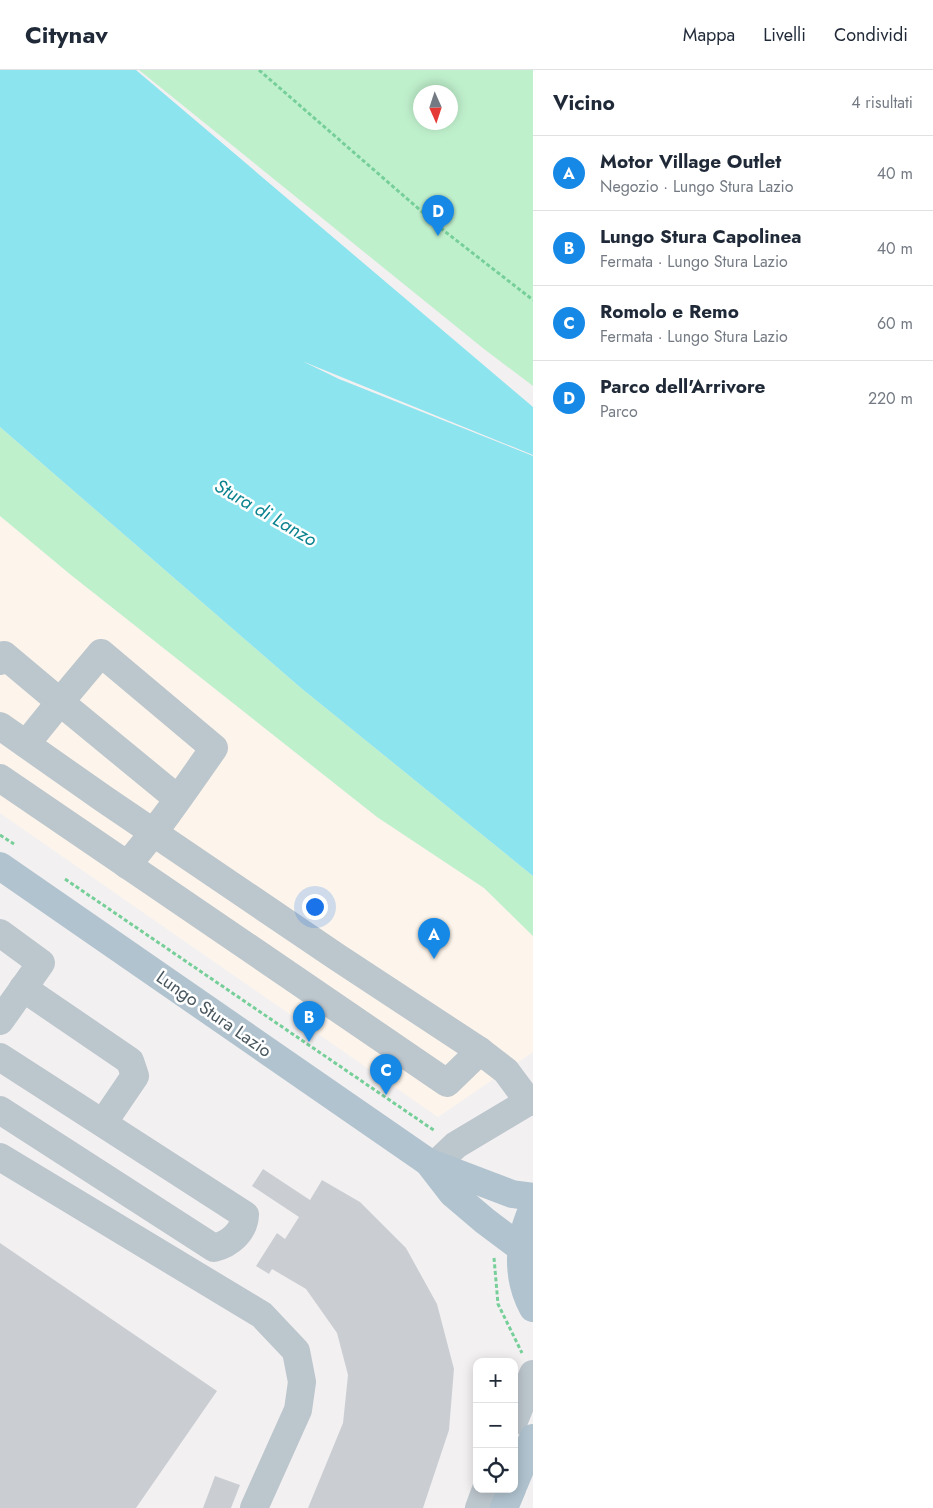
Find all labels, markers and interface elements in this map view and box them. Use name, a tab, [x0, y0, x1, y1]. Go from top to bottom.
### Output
text: Citynav	[25, 17, 108, 52]
text: Mappa	[683, 22, 735, 48]
text: Livelli	[763, 22, 806, 48]
text: Condividi	[834, 22, 908, 48]
north arrow	[413, 85, 458, 130]
text: Vicino	[553, 88, 615, 118]
text: 4 risultati	[851, 91, 913, 114]
text: Motor Village Outlet	[600, 148, 781, 175]
text: A	[563, 162, 575, 185]
text: 40 m	[877, 162, 913, 185]
text: Negozio · Lungo Stura Lazio	[600, 175, 793, 198]
pin: D	[422, 195, 454, 236]
text: Lungo Stura Capolinea	[600, 223, 802, 250]
text: B	[564, 237, 574, 260]
text: 40 m	[877, 237, 913, 260]
text: Fermata · Lungo Stura Lazio	[600, 250, 788, 273]
text: Romolo e Remo	[600, 298, 739, 325]
text: C	[563, 312, 575, 335]
text: 60 m	[877, 312, 913, 335]
text: Fermata · Lungo Stura Lazio	[600, 325, 788, 348]
text: Parco dell'Arrivore	[600, 373, 765, 400]
text: D	[563, 387, 575, 410]
text: 220 m	[868, 387, 913, 410]
text: Parco	[600, 400, 638, 423]
water label: Stura di Lanzo	[209, 472, 322, 553]
your location	[302, 894, 328, 920]
pin: A	[418, 918, 450, 959]
street label: Lungo Stura Lazio	[151, 964, 277, 1064]
pin: B	[293, 1001, 325, 1042]
pin: C	[370, 1054, 402, 1095]
map controls	[473, 1358, 518, 1493]
button: +	[473, 1358, 518, 1403]
button: −	[473, 1403, 518, 1448]
button: locate	[473, 1448, 518, 1493]

